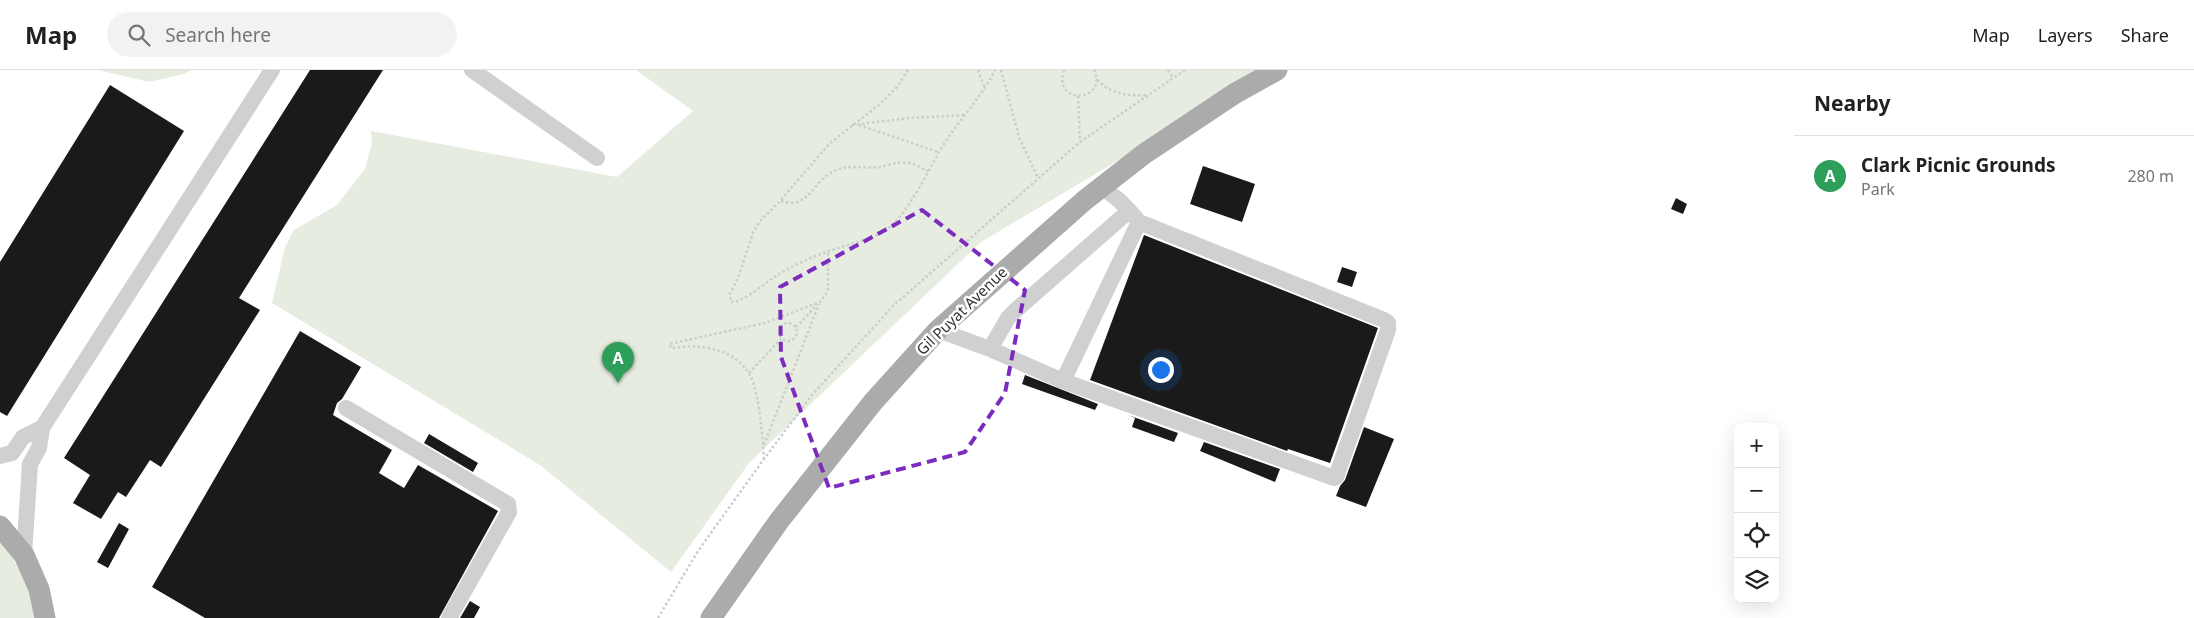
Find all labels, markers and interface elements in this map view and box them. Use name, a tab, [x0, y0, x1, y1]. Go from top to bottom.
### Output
search box	[107, 12, 457, 57]
text: Map	[25, 18, 77, 51]
icon: search	[125, 21, 153, 49]
text: Search here	[165, 22, 271, 48]
text: Map	[1972, 23, 2010, 47]
text: Layers	[2038, 23, 2093, 47]
text: Share	[2121, 23, 2169, 47]
text: Nearby	[1814, 89, 1890, 117]
text: Clark Picnic Grounds	[1861, 152, 2056, 178]
text: A	[1824, 165, 1836, 187]
text: 280 m	[2127, 165, 2174, 187]
text: Park	[1861, 178, 1895, 200]
street label: Gil Puyat Avenue	[912, 262, 1011, 359]
pin: A	[602, 342, 634, 383]
your location	[1148, 357, 1174, 383]
map controls	[1734, 423, 1779, 603]
button: +	[1734, 423, 1779, 468]
button: −	[1734, 468, 1779, 513]
button: locate	[1734, 513, 1779, 558]
button: layers	[1734, 558, 1779, 603]

